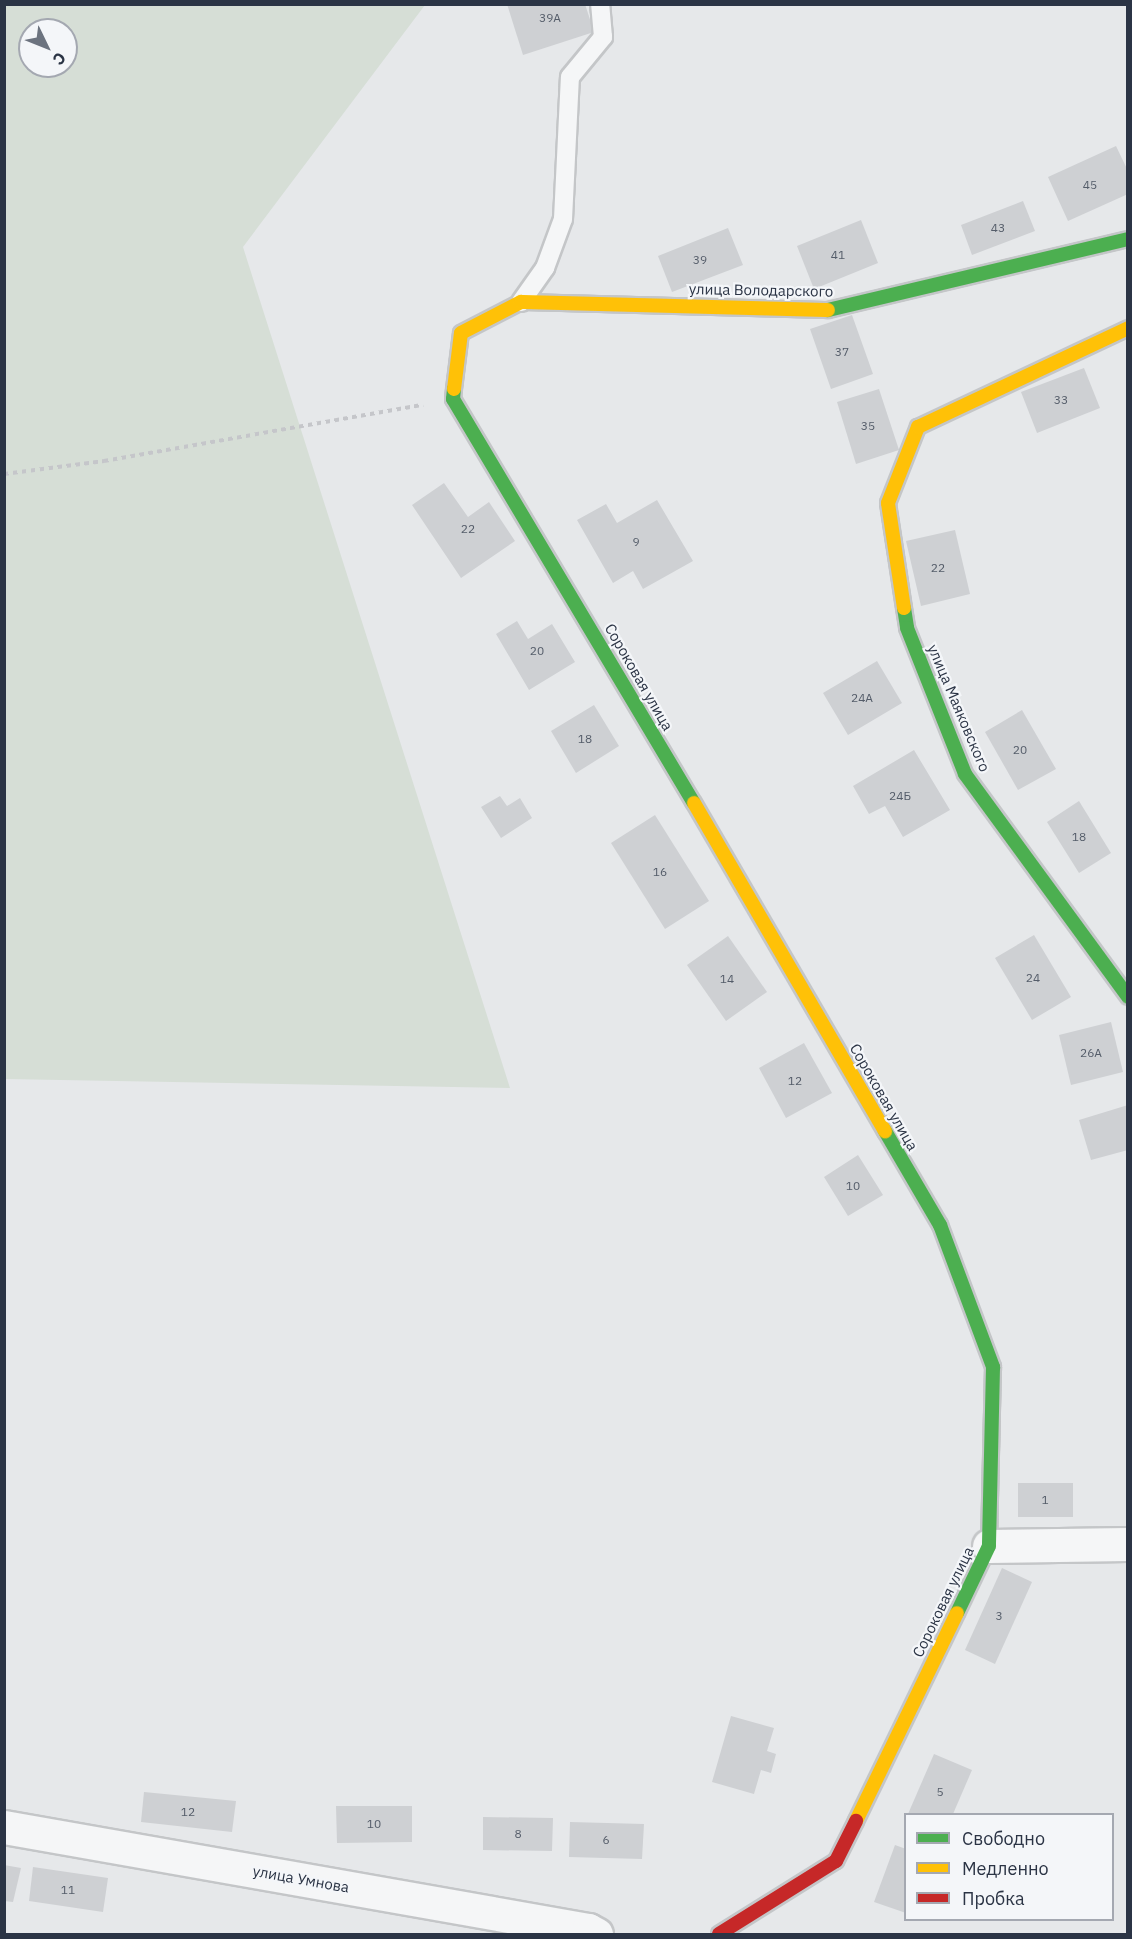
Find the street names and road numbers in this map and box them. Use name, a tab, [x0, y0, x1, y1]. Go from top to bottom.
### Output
street label: улица Володарского	[689, 280, 833, 300]
street label: Сороковая улица	[601, 620, 677, 734]
street label: улица Маяковского	[924, 642, 994, 774]
street label: Сороковая улица	[846, 1040, 922, 1154]
street label: Сороковая улица	[908, 1544, 978, 1660]
street label: улица Умнова	[251, 1862, 351, 1896]

